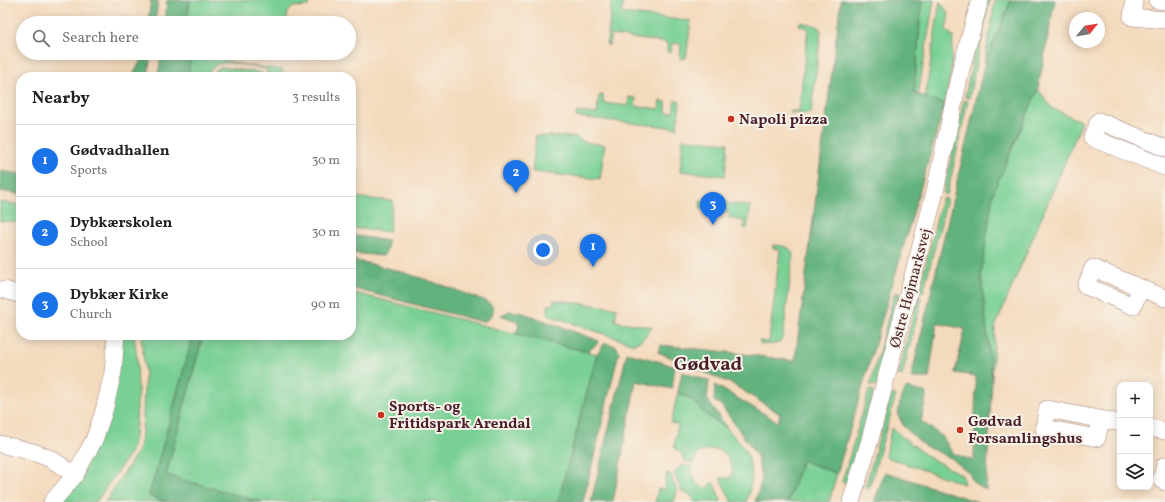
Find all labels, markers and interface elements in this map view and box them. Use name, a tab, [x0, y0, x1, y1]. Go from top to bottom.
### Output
north arrow	[1069, 12, 1105, 48]
search box	[16, 16, 356, 60]
icon: search	[30, 27, 52, 49]
text: Search here	[62, 28, 139, 49]
text: Nearby	[32, 87, 90, 110]
text: 3 results	[292, 89, 340, 107]
place label: Napoli pizza	[739, 110, 828, 131]
marker: Napoli pizza	[726, 114, 736, 124]
text: Gødvadhallen	[70, 141, 170, 162]
text: 1	[42, 152, 48, 170]
text: 30 m	[312, 152, 340, 170]
pin: 2	[503, 160, 529, 193]
text: Sports	[70, 162, 107, 180]
pin: 3	[700, 192, 726, 225]
text: Dybkærskolen	[70, 213, 172, 234]
text: 2	[42, 224, 48, 242]
text: 30 m	[312, 224, 340, 242]
street label: Østre Højmarksvej	[885, 226, 938, 351]
text: School	[70, 234, 108, 252]
pin: 1	[580, 234, 606, 267]
your location	[533, 240, 553, 260]
text: Dybkær Kirke	[70, 285, 168, 306]
text: 3	[42, 296, 48, 314]
text: 90 m	[311, 296, 340, 314]
text: Church	[70, 306, 112, 324]
district label: Gødvad	[674, 352, 743, 378]
map controls	[1117, 382, 1153, 490]
button: +	[1117, 382, 1153, 418]
place label: Sports- og Fritidspark Arendal	[389, 397, 531, 435]
marker: Sports- og Fritidspark Arendal	[376, 410, 386, 420]
place label: Gødvad Forsamlingshus	[968, 412, 1082, 450]
button: −	[1117, 418, 1153, 454]
marker: Gødvad Forsamlingshus	[955, 425, 965, 435]
button: layers	[1117, 454, 1153, 490]

